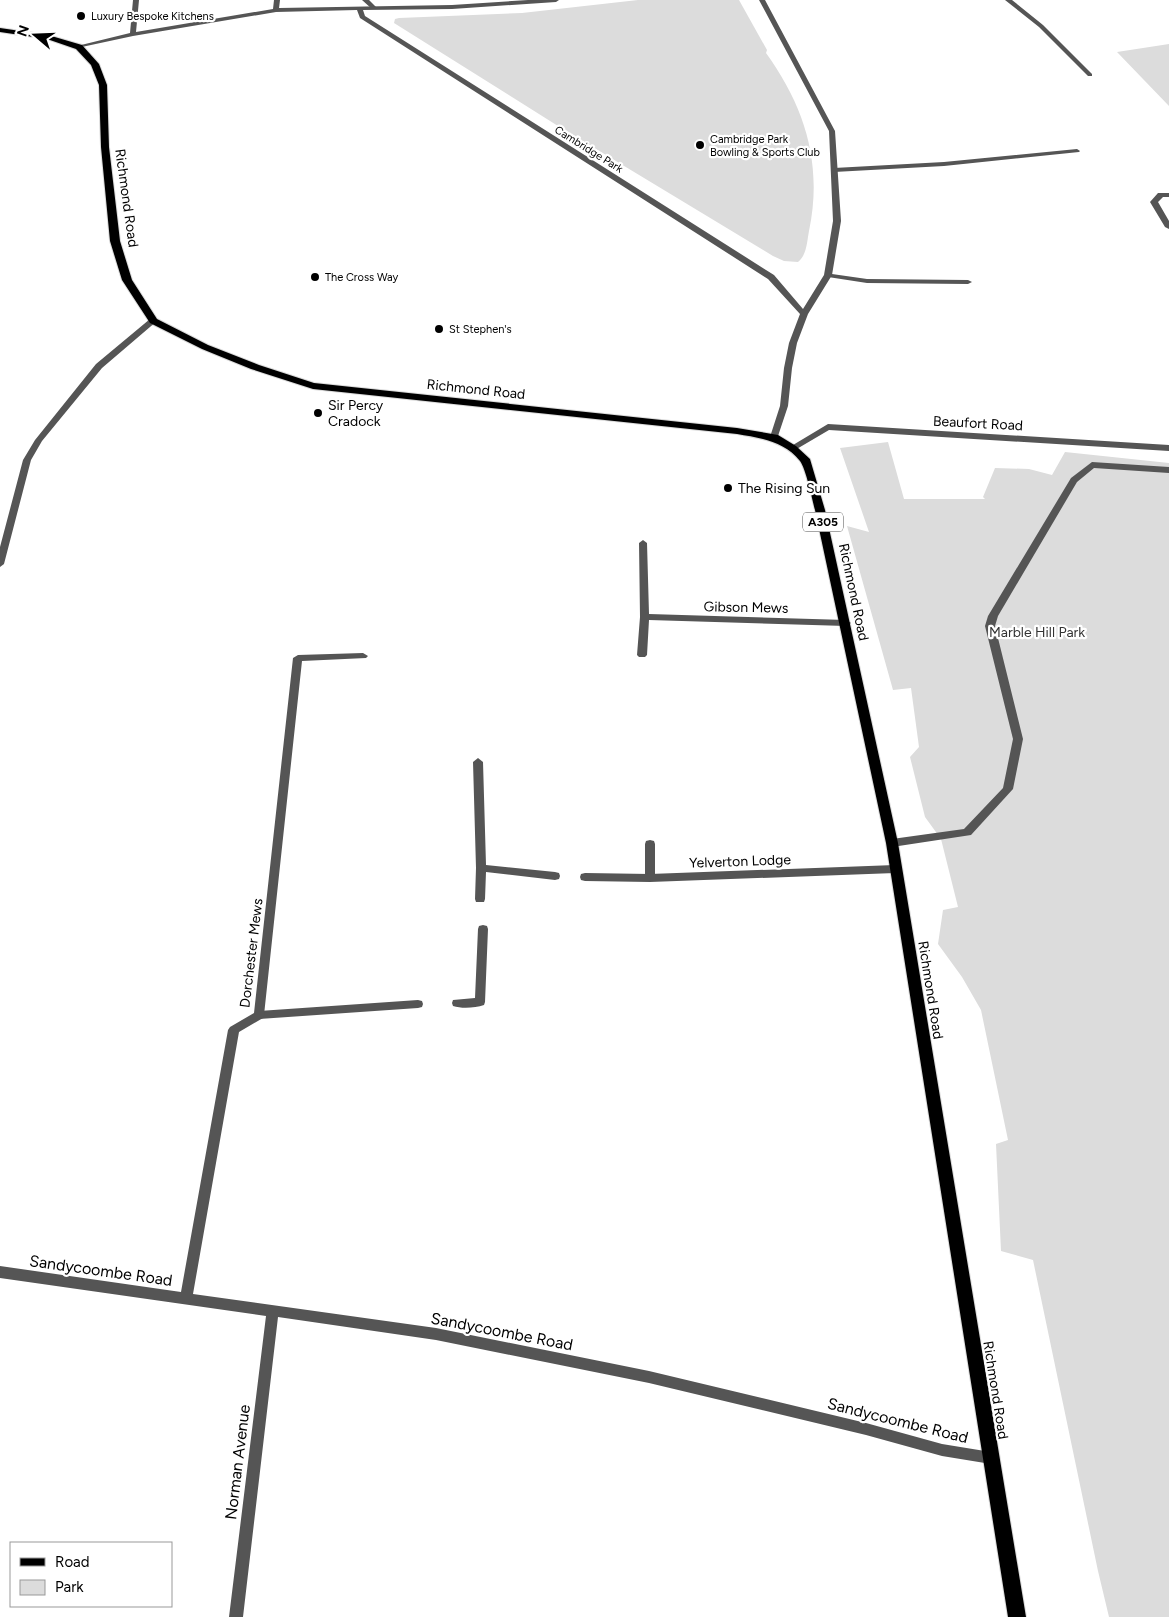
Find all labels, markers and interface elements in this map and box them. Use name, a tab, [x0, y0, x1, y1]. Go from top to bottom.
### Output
north arrow	[10, 10, 60, 60]
marker: Luxury Bespoke Kitchens	[75, 10, 87, 22]
place label: Luxury Bespoke Kitchens	[91, 10, 214, 23]
text: N	[13, 23, 33, 39]
street label: Cambridge Park	[552, 123, 626, 176]
place label: Cambridge Park Bowling & Sports Club	[710, 133, 820, 159]
marker: Cambridge Park Bowling & Sports Club	[694, 139, 706, 151]
street label: Richmond Road	[111, 148, 142, 248]
marker: The Cross Way	[309, 271, 321, 283]
place label: The Cross Way	[325, 271, 399, 284]
marker: St Stephen's	[433, 323, 445, 335]
place label: St Stephen's	[449, 323, 512, 336]
street label: Richmond Road	[426, 376, 526, 403]
place label: Sir Percy Cradock	[328, 397, 384, 430]
marker: Sir Percy Cradock	[312, 407, 324, 419]
street label: Beaufort Road	[933, 413, 1023, 434]
place label: The Rising Sun	[738, 480, 830, 497]
marker: The Rising Sun	[722, 482, 734, 494]
road number: A305	[803, 512, 843, 532]
street label: Richmond Road	[835, 542, 872, 642]
street label: Gibson Mews	[703, 598, 789, 617]
park label: Marble Hill Park	[989, 624, 1085, 641]
street label: Yelverton Lodge	[689, 851, 792, 872]
street label: Dorchester Mews	[236, 897, 267, 1009]
street label: Richmond Road	[914, 940, 947, 1040]
street label: Sandycoombe Road	[28, 1251, 174, 1290]
street label: Sandycoombe Road	[429, 1308, 575, 1355]
street label: Richmond Road	[979, 1340, 1012, 1440]
street label: Sandycoombe Road	[826, 1394, 970, 1447]
street label: Norman Avenue	[221, 1403, 254, 1521]
legend	[10, 1542, 172, 1607]
text: Road	[55, 1553, 90, 1571]
text: Park	[55, 1578, 84, 1596]

